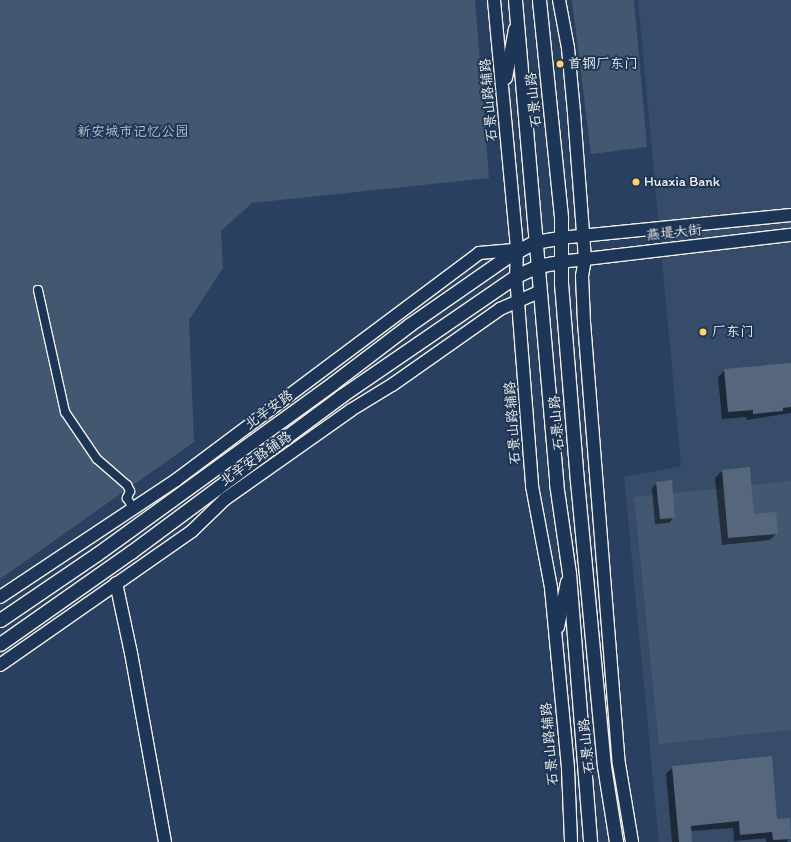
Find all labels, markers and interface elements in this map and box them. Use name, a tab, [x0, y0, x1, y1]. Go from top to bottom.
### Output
place label: 首钢厂东门	[568, 56, 638, 72]
street label: 石景山路辅路	[477, 57, 501, 143]
marker: 首钢厂东门	[555, 59, 565, 69]
street label: 石景山路	[523, 71, 545, 129]
park label: 新安城市记忆公园	[77, 124, 189, 140]
place label: Huaxia Bank	[644, 174, 721, 190]
marker: Huaxia Bank	[631, 177, 641, 187]
street label: 燕堤大街	[645, 222, 703, 244]
place label: 厂东门	[712, 324, 754, 340]
marker: 厂东门	[697, 326, 709, 338]
street label: 石景山路辅路	[502, 381, 524, 465]
street label: 北辛安路	[241, 387, 297, 433]
street label: 石景山路	[546, 394, 568, 452]
street label: 北辛安路辅路	[217, 428, 295, 490]
street label: 石景山路辅路	[538, 701, 562, 787]
street label: 石景山路	[576, 717, 598, 775]

